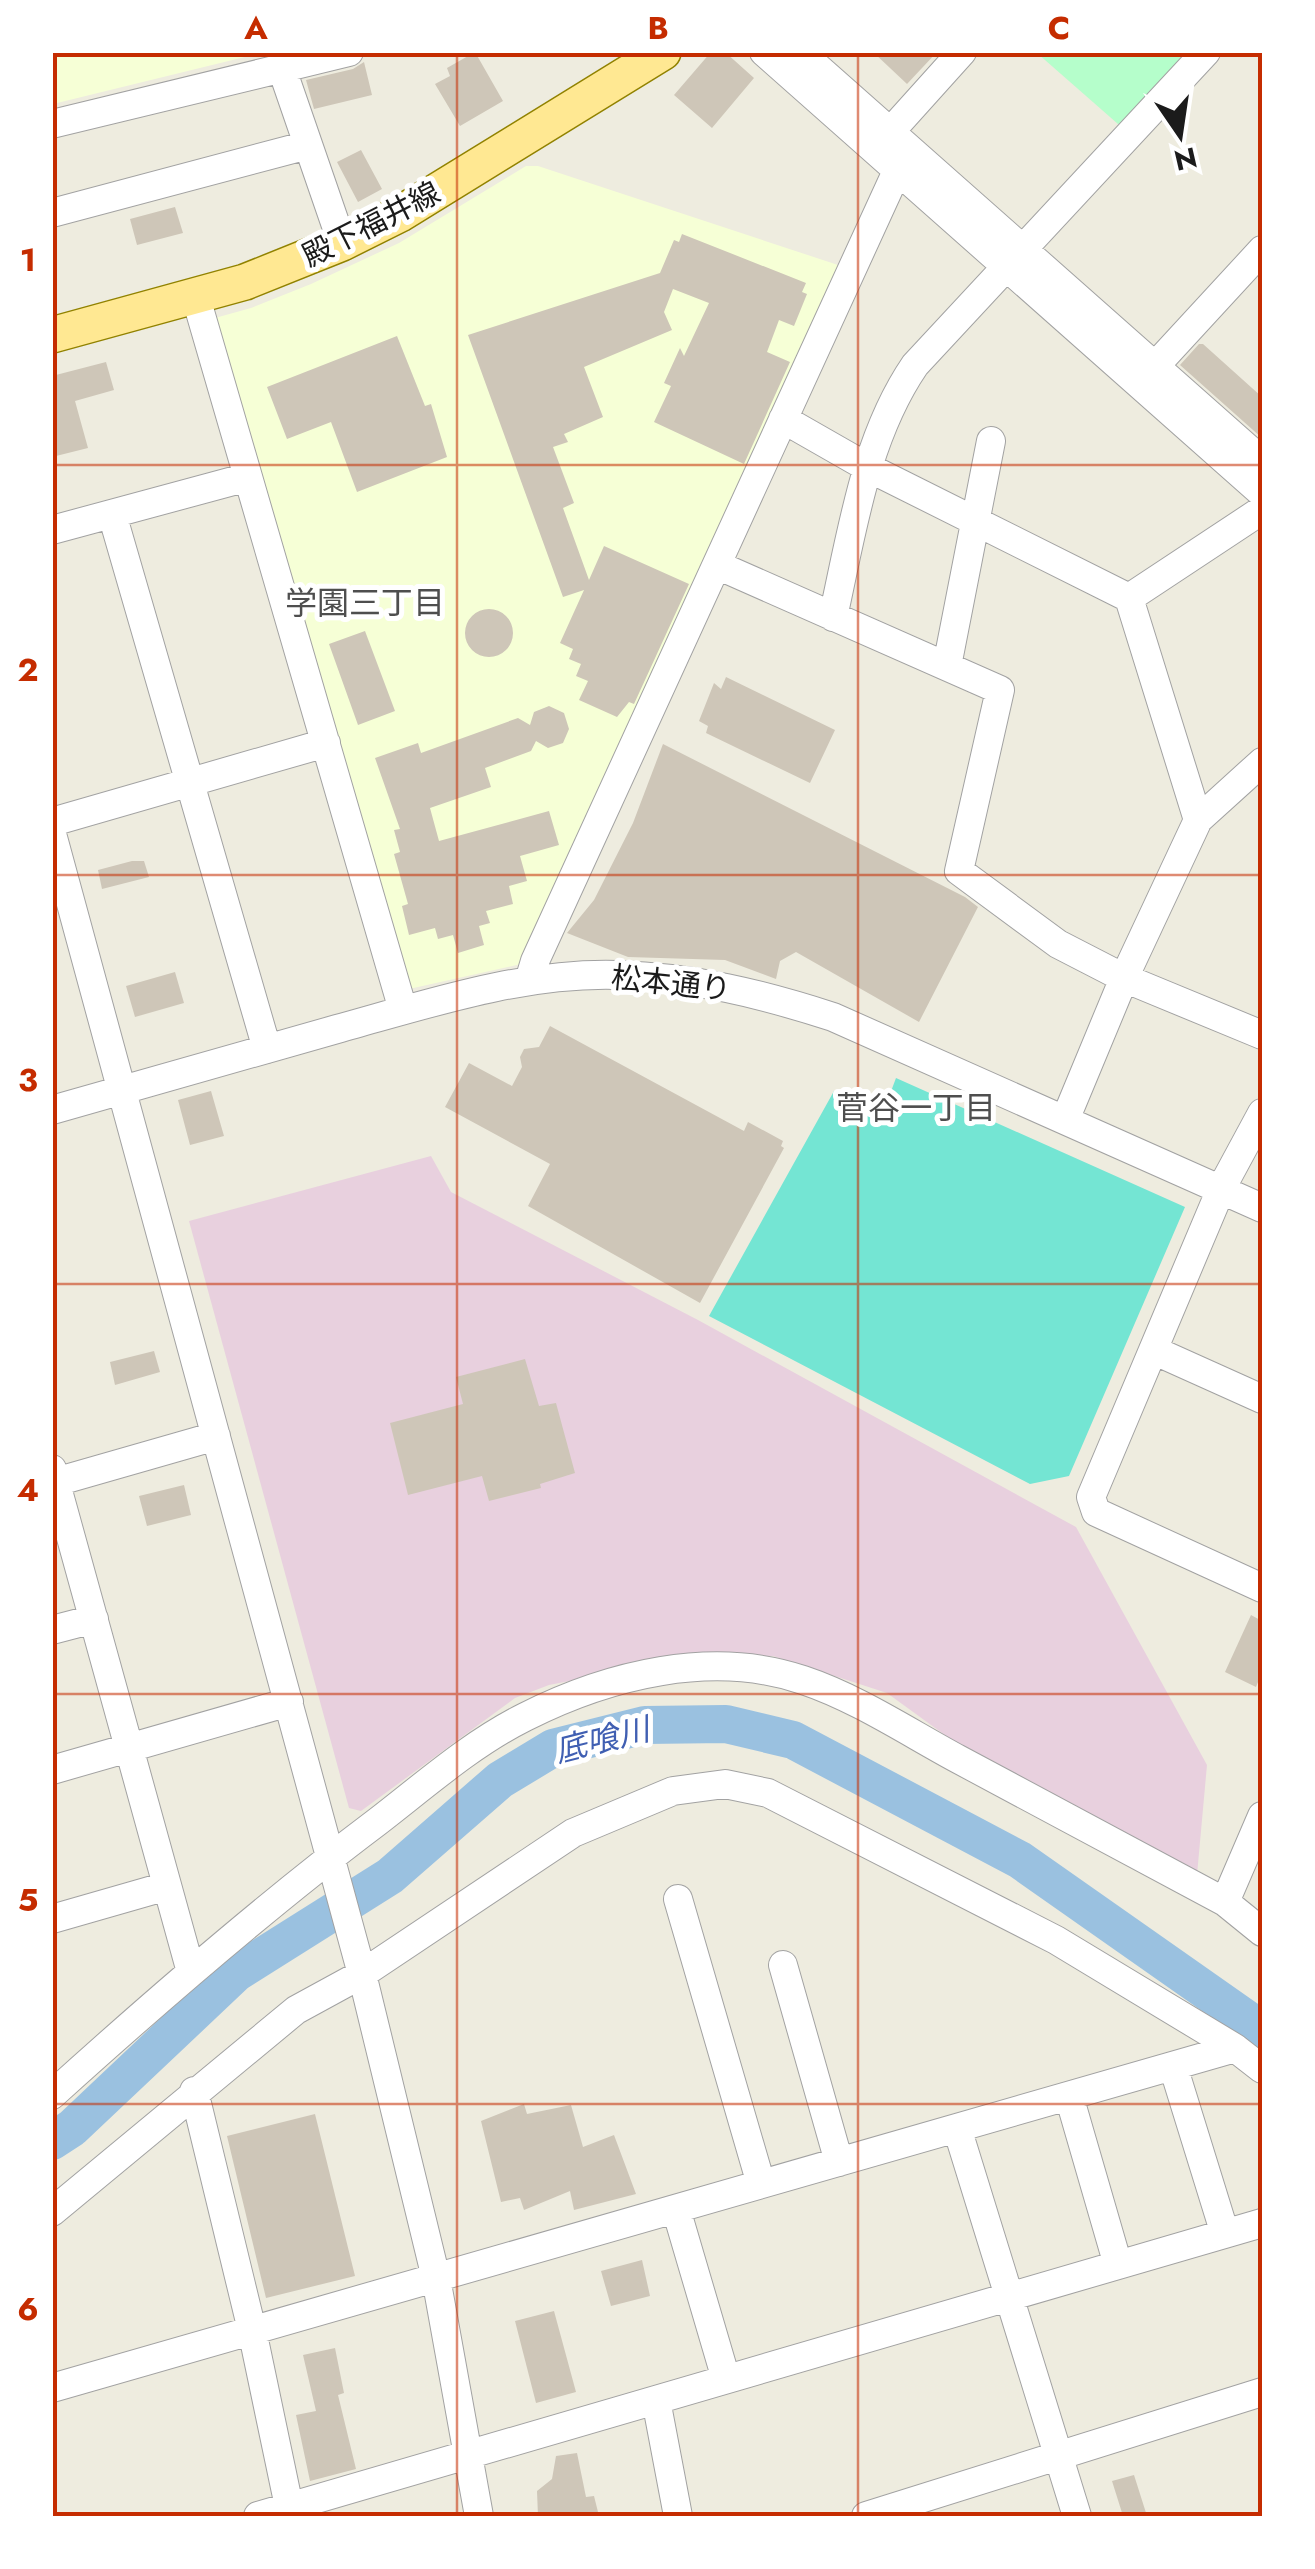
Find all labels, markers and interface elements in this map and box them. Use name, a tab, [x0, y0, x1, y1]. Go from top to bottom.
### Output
text: A	[243, 5, 268, 51]
text: B	[647, 5, 669, 51]
text: C	[1048, 5, 1070, 51]
north arrow	[1130, 85, 1230, 185]
text: N	[1170, 136, 1201, 181]
street label: 殿下福井線	[294, 171, 448, 277]
text: 1	[20, 237, 36, 283]
district label: 学園三丁目	[285, 580, 445, 626]
text: 2	[18, 647, 39, 693]
street label: 松本通り	[609, 955, 733, 1011]
text: 3	[18, 1057, 38, 1103]
district label: 菅谷一丁目	[836, 1085, 996, 1131]
text: 4	[17, 1467, 39, 1513]
water label: 底喰川	[550, 1705, 657, 1774]
text: 5	[18, 1877, 38, 1923]
text: 6	[17, 2286, 39, 2332]

